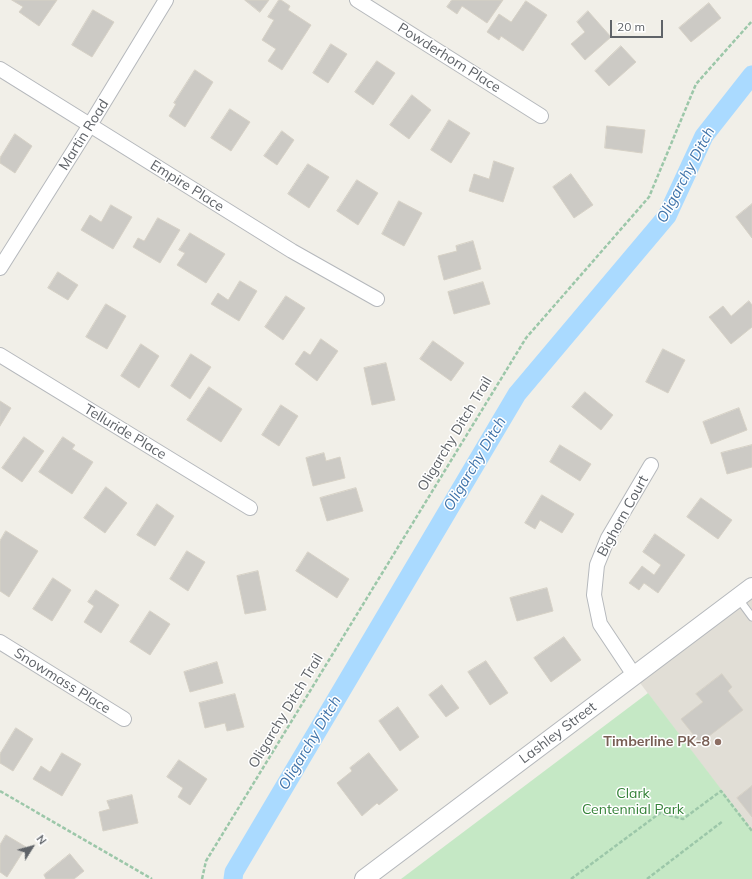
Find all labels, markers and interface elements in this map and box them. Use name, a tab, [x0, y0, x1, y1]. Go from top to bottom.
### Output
scale bar	[612, 12, 665, 38]
text: 20 m	[617, 19, 645, 34]
street label: Powderhorn Place	[394, 20, 504, 96]
street label: Martin Road	[56, 97, 112, 173]
water label: Oligarchy Ditch	[653, 124, 719, 226]
street label: Empire Place	[147, 157, 227, 215]
street label: Oligarchy Ditch Trail	[414, 374, 496, 494]
street label: Telluride Place	[81, 401, 169, 463]
water label: Oligarchy Ditch	[440, 414, 510, 514]
street label: Bighorn Court	[594, 473, 652, 559]
street label: Snowmass Place	[11, 645, 113, 717]
street label: Oligarchy Ditch Trail	[245, 651, 327, 771]
water label: Oligarchy Ditch	[275, 693, 345, 793]
street label: Lashley Street	[516, 699, 600, 767]
place label: Timberline PK-8	[603, 734, 710, 750]
marker: Timberline PK-8	[713, 737, 723, 747]
park label: Clark Centennial Park	[582, 786, 684, 818]
north arrow	[12, 827, 52, 867]
text: N	[33, 832, 50, 847]

